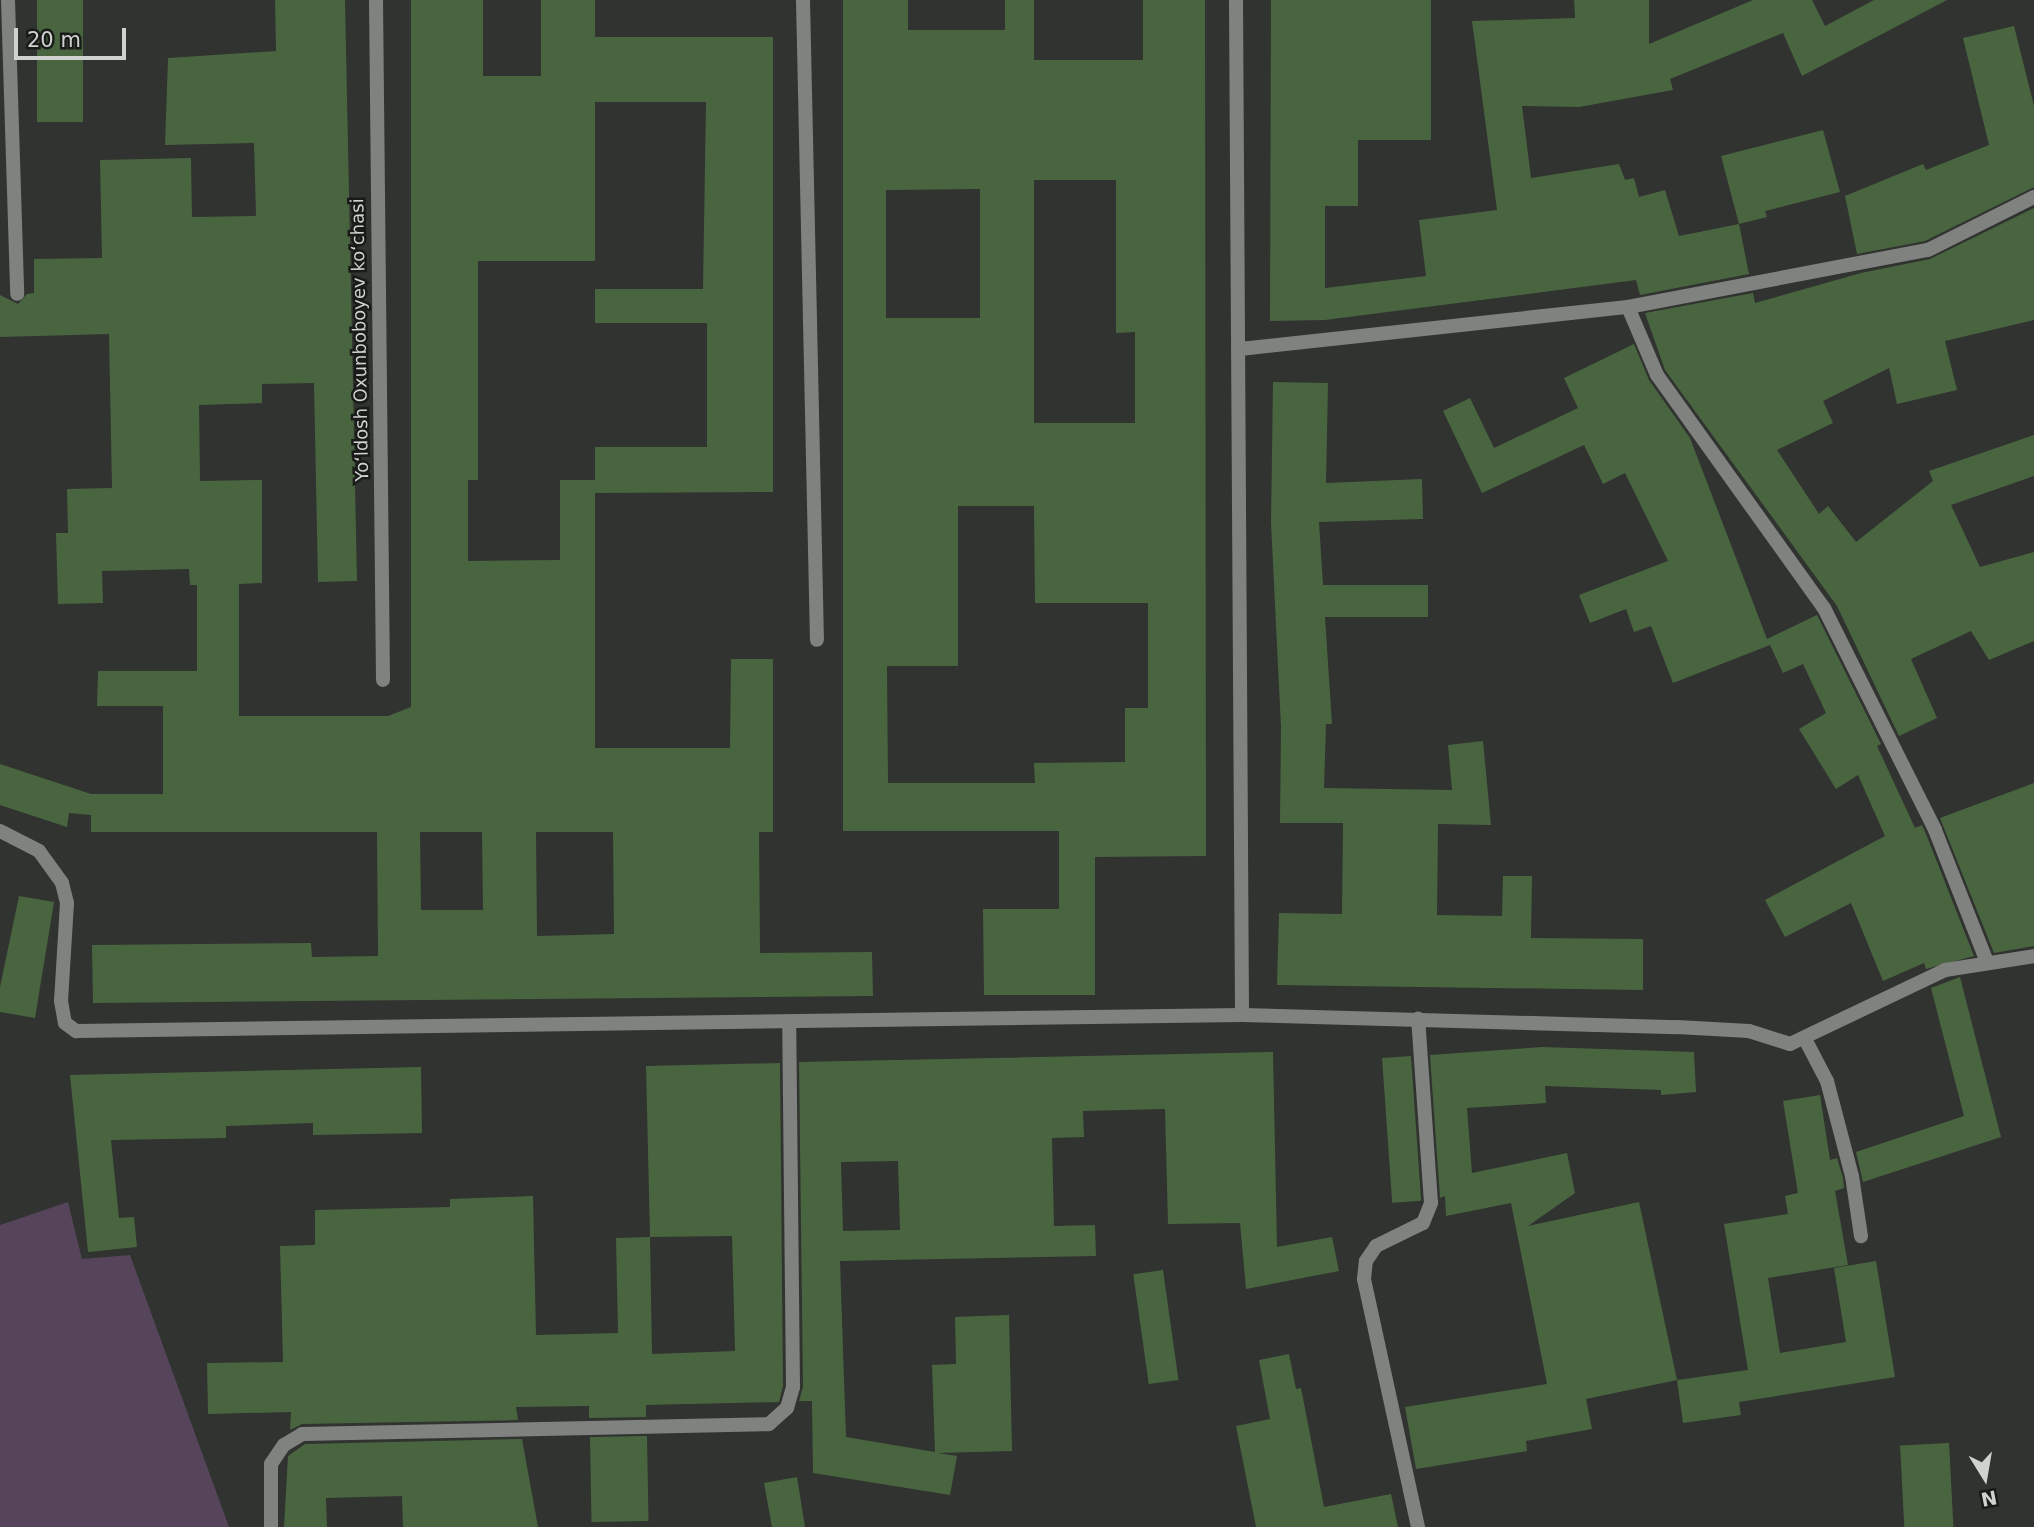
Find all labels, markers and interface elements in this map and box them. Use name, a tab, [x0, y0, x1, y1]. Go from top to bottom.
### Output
scale bar	[18, 14, 130, 58]
text: 20 m	[27, 28, 81, 52]
street label: Yoʻldosh Oxunboboyev koʻchasi	[347, 198, 373, 482]
north arrow	[1950, 1443, 2020, 1513]
text: N	[1979, 1486, 1999, 1511]

